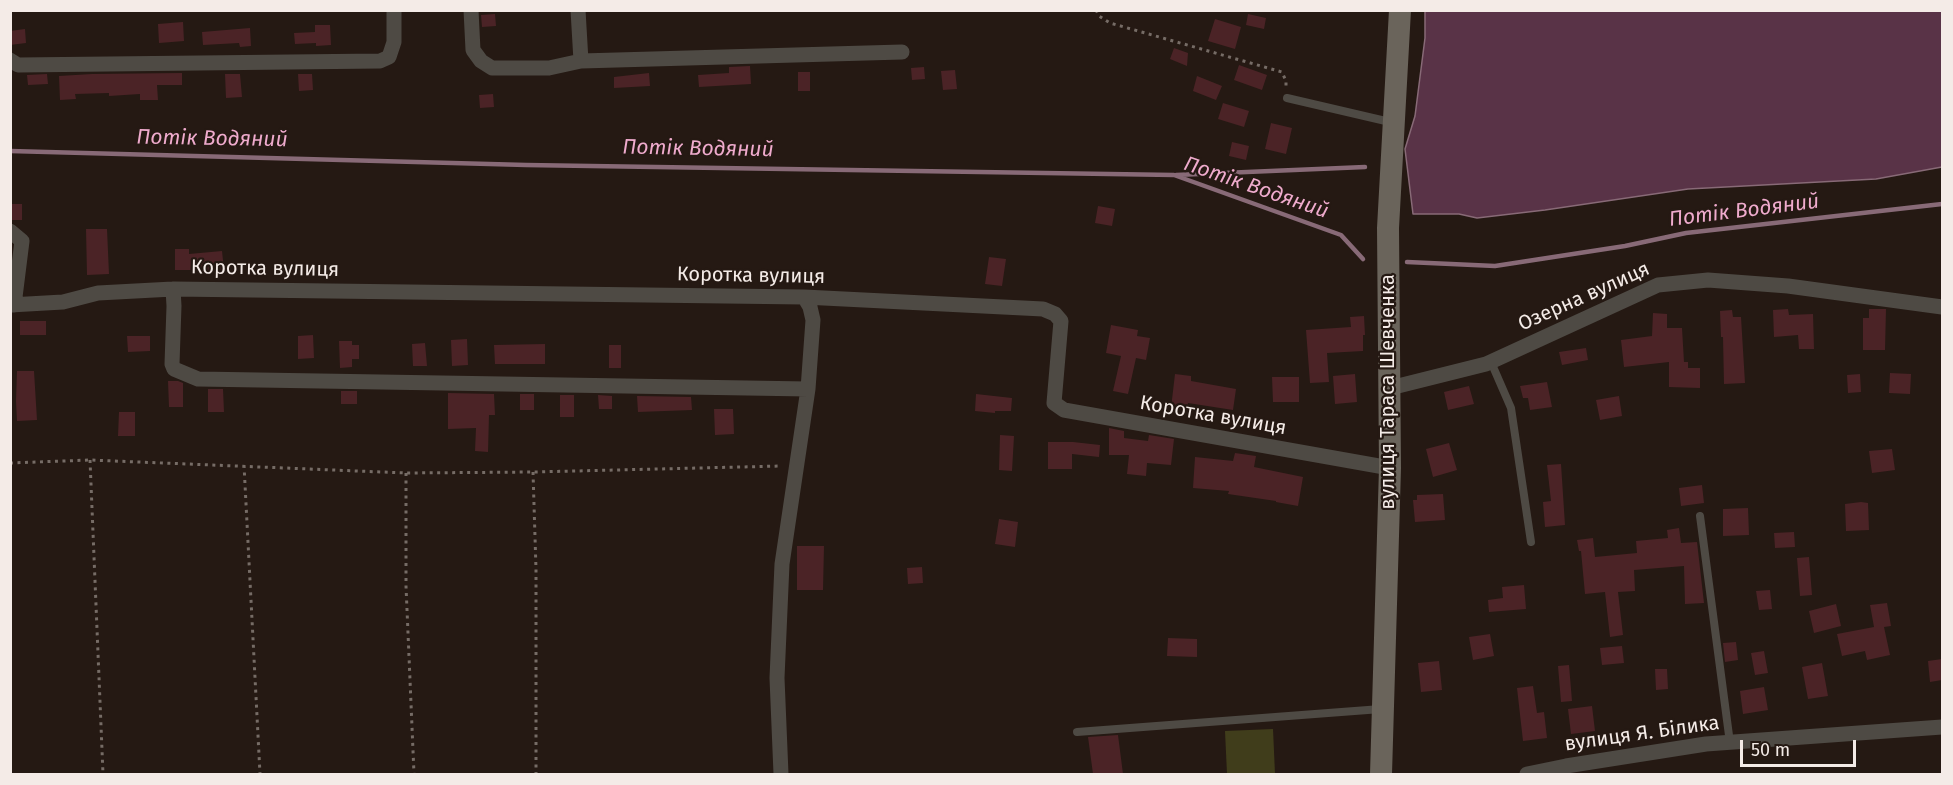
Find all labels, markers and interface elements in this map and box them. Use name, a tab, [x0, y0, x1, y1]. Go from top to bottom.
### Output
water label: Потік Водяний	[136, 125, 288, 153]
water label: Потік Водяний	[622, 135, 774, 163]
water label: Потік Водяний	[1180, 151, 1332, 225]
water label: Потік Водяний	[1667, 189, 1821, 233]
street label: Коротка вулиця	[191, 256, 339, 282]
street label: Озерна вулиця	[1515, 257, 1653, 337]
street label: Коротка вулиця	[677, 263, 825, 289]
street label: вулиця Тараса Шевченка	[1376, 274, 1400, 510]
street label: Коротка вулиця	[1138, 391, 1288, 441]
street label: вулиця Я. Білика	[1563, 711, 1721, 757]
scale bar	[1743, 728, 1858, 766]
text: 50 m	[1751, 739, 1790, 761]

